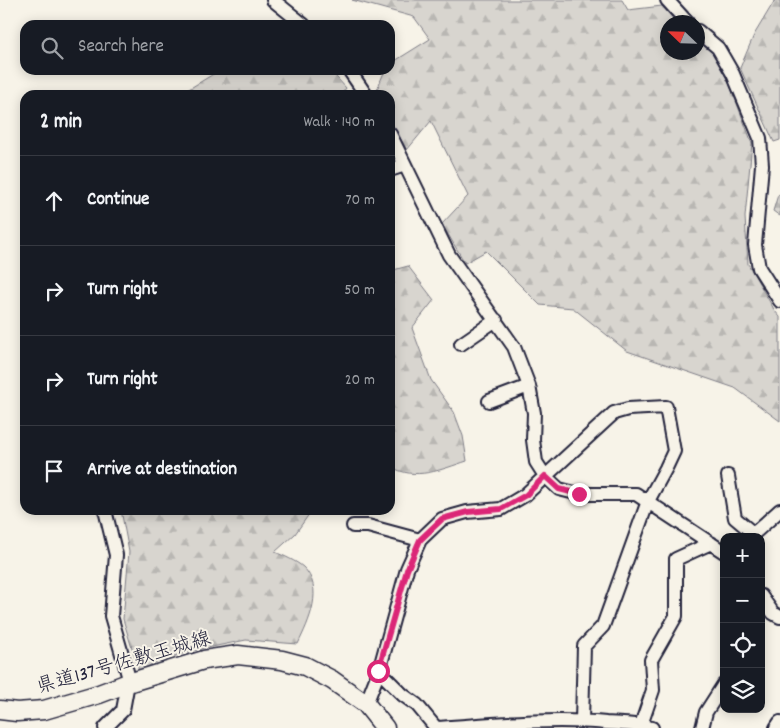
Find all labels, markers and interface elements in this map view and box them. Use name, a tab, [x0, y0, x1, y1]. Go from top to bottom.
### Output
north arrow	[660, 15, 705, 60]
search box	[20, 20, 395, 75]
icon: search	[38, 34, 66, 62]
text: Search here	[78, 34, 164, 61]
text: 2 min	[40, 108, 82, 138]
text: Walk · 140 m	[303, 111, 375, 134]
icon: ahead	[40, 187, 68, 215]
text: Continue	[87, 187, 149, 214]
text: 70 m	[345, 189, 375, 212]
icon: right	[40, 277, 68, 305]
text: Turn right	[87, 277, 158, 304]
text: 50 m	[344, 279, 375, 302]
icon: right	[40, 367, 68, 395]
text: Turn right	[87, 367, 158, 394]
text: 20 m	[345, 369, 375, 392]
icon: arrive	[40, 457, 68, 485]
text: Arrive at destination	[87, 457, 237, 484]
route end	[568, 483, 591, 506]
map controls	[720, 533, 765, 713]
button: +	[720, 533, 765, 578]
button: −	[720, 578, 765, 623]
button: locate	[720, 623, 765, 668]
street label: 県道137号佐敷玉城線	[33, 626, 215, 702]
route start	[367, 660, 390, 683]
button: layers	[720, 668, 765, 713]

